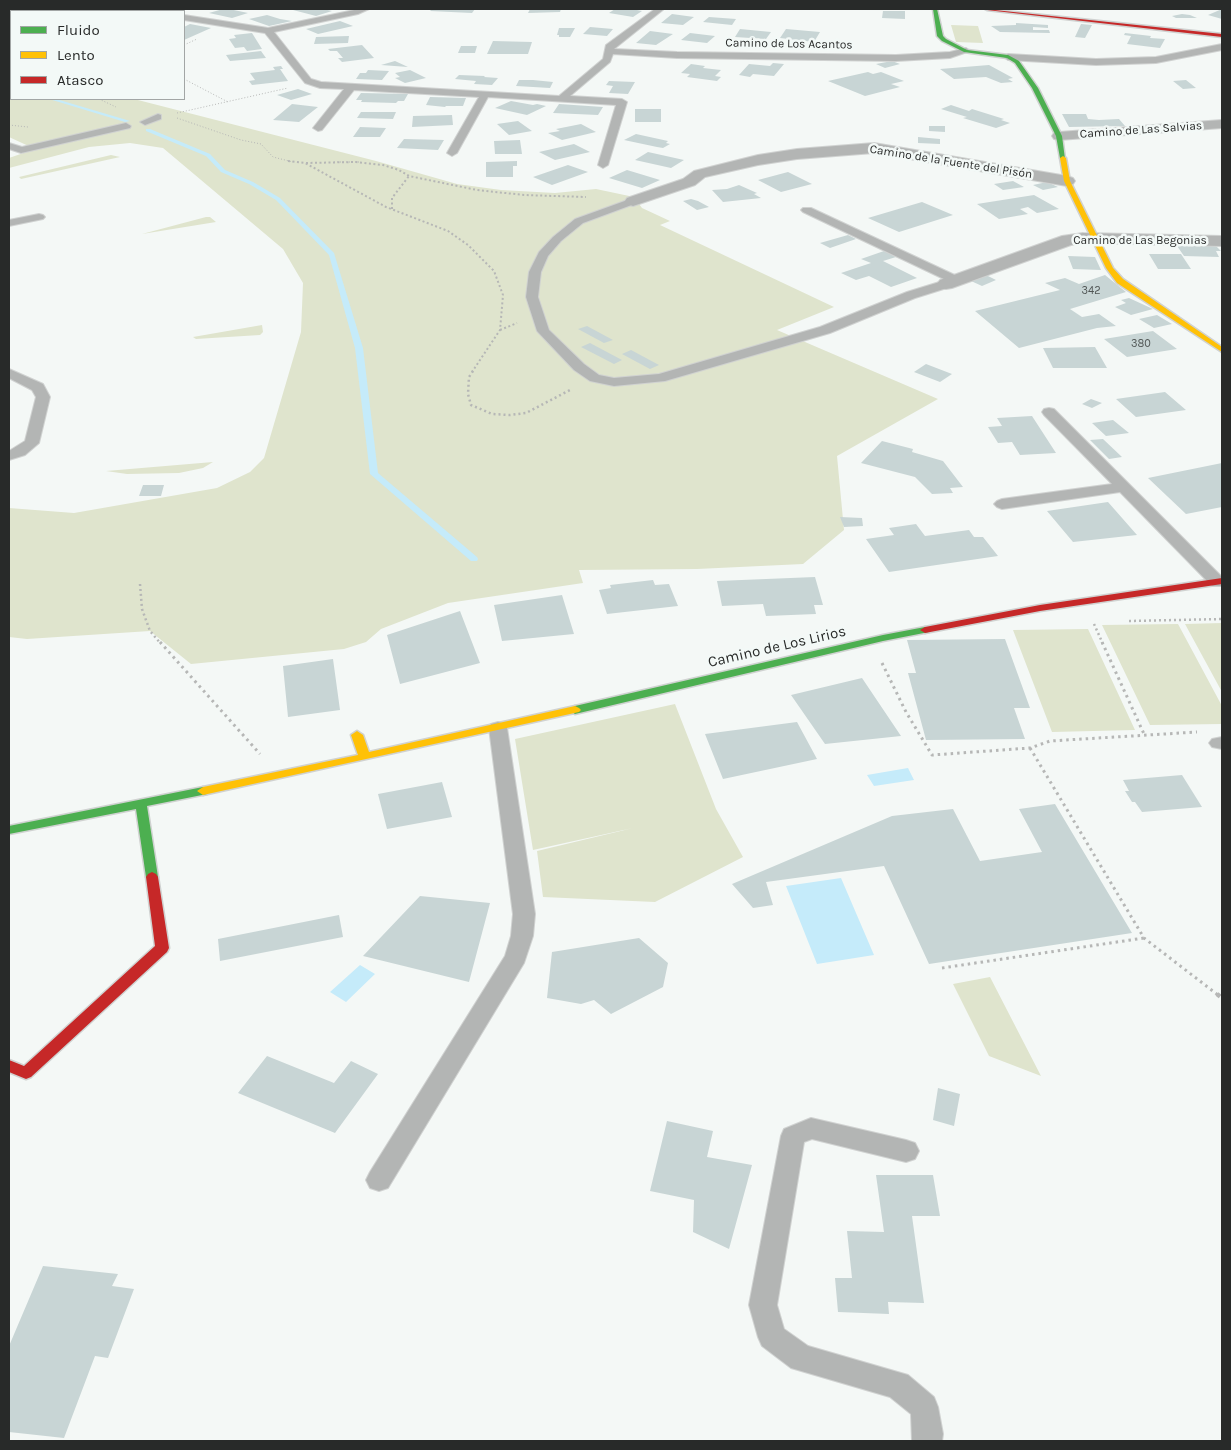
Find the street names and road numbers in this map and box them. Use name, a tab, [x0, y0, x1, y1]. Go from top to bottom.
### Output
street label: Camino de Los Acantos	[725, 36, 853, 52]
street label: Camino de Las Salvias	[1079, 119, 1203, 141]
street label: Camino de la Fuente del Pisón	[869, 142, 1033, 182]
street label: Camino de Las Begonias	[1073, 234, 1207, 248]
street label: Camino de Los Lirios	[706, 622, 848, 672]

